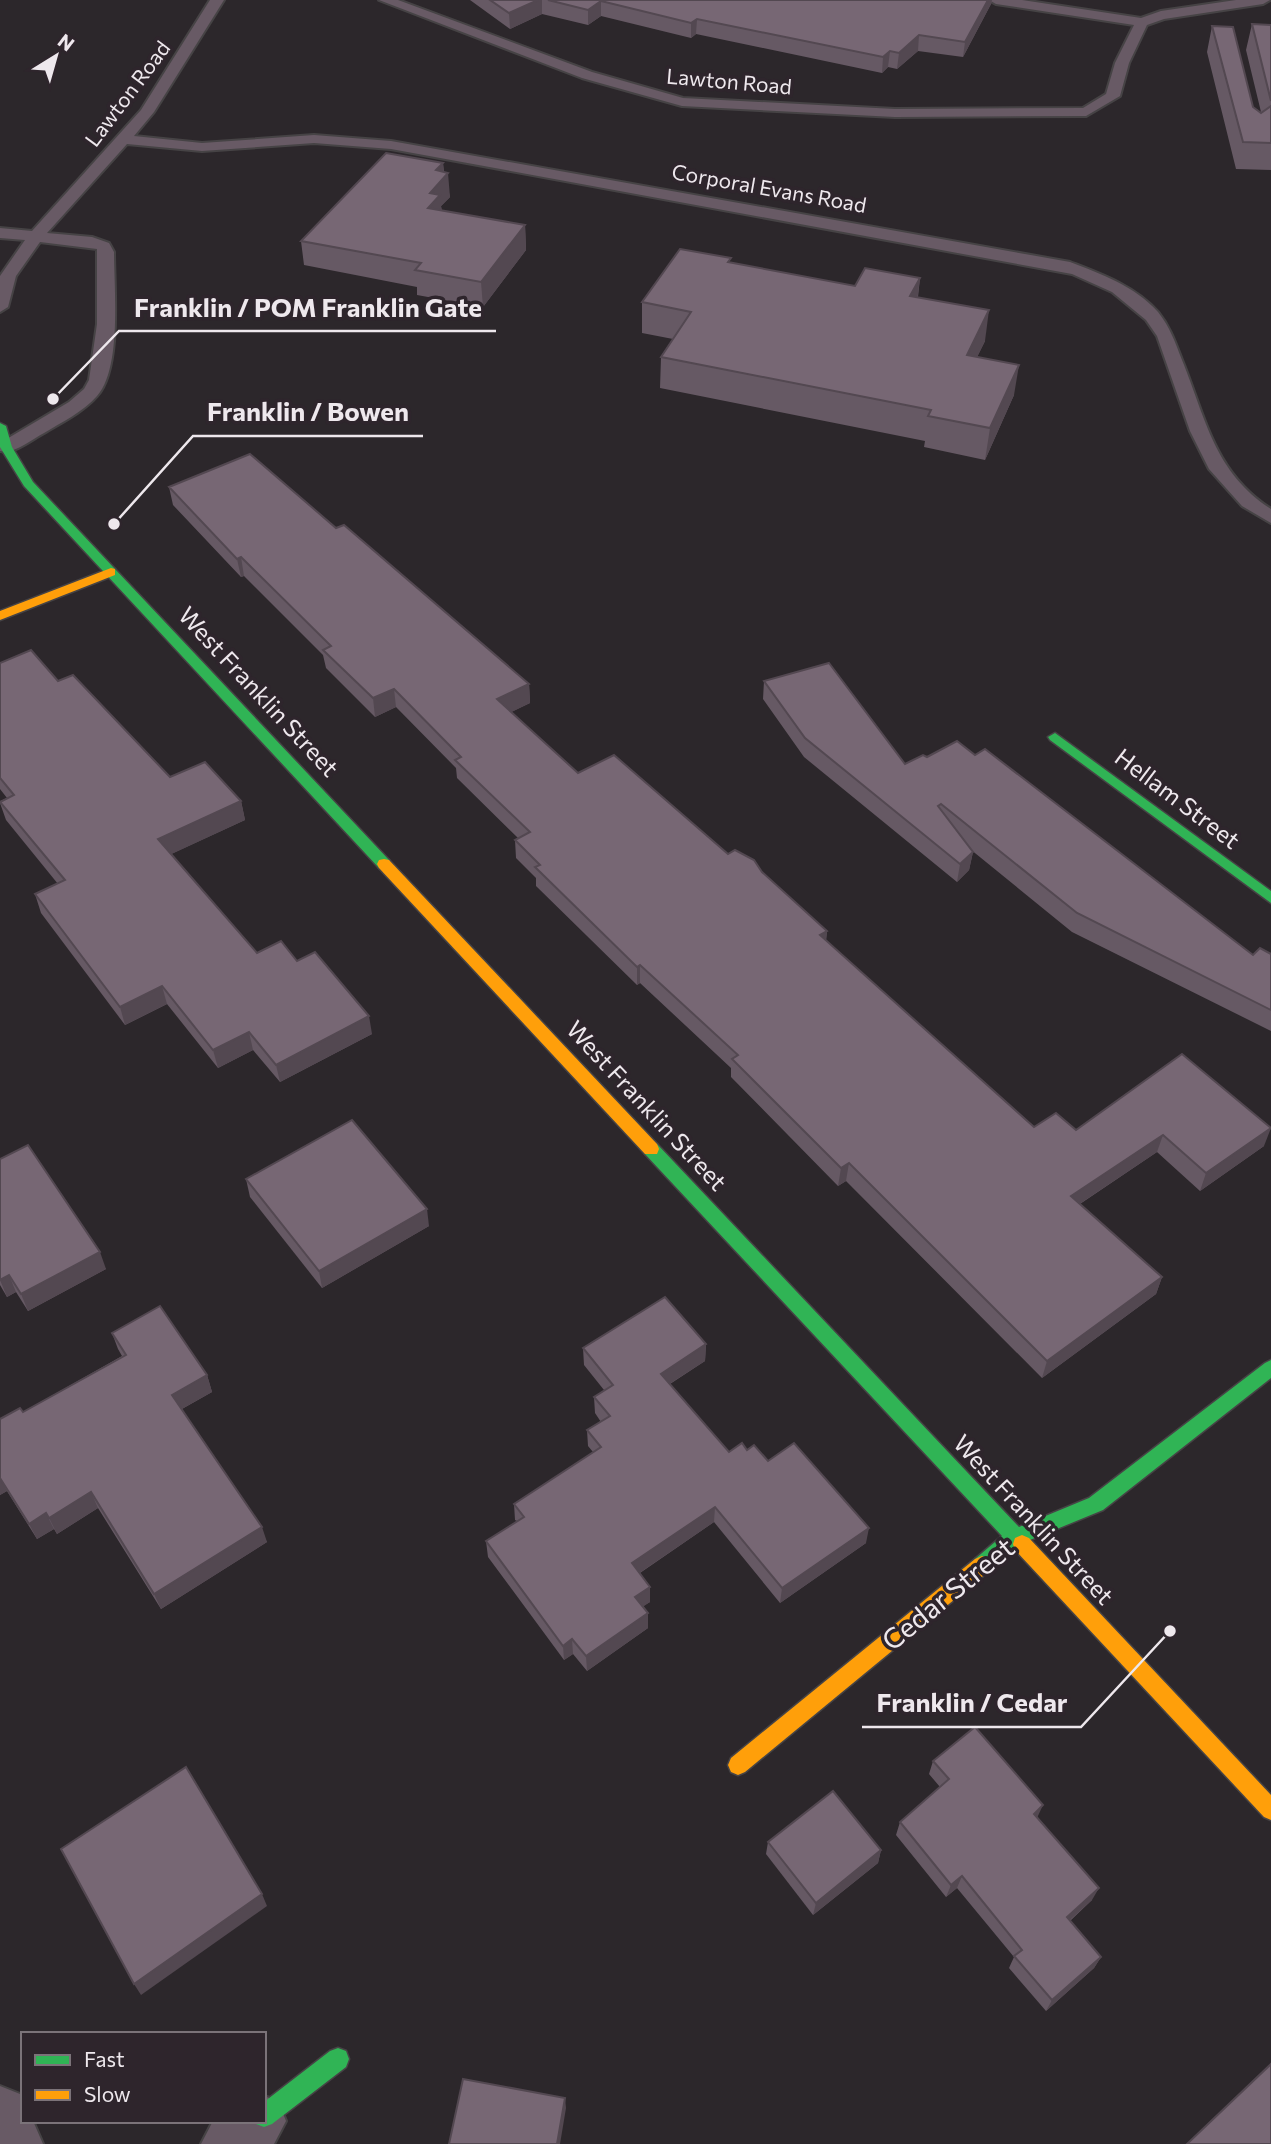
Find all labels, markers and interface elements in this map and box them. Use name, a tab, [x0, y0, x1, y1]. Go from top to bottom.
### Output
north arrow	[21, 21, 91, 91]
text: N	[54, 29, 79, 56]
street label: Lawton Road	[79, 35, 175, 151]
street label: Lawton Road	[665, 63, 793, 98]
street label: Corporal Evans Road	[670, 158, 869, 217]
callout: Franklin / POM Franklin Gate	[119, 284, 496, 331]
text: Franklin / POM Franklin Gate	[134, 291, 482, 322]
callout: Franklin / Bowen	[193, 389, 423, 436]
text: Franklin / Bowen	[207, 395, 409, 426]
street label: West Franklin Street	[173, 600, 345, 782]
street label: Hellam Street	[1110, 741, 1246, 854]
street label: West Franklin Street	[561, 1014, 733, 1196]
street label: West Franklin Street	[948, 1428, 1120, 1610]
street label: Cedar Street	[874, 1530, 1020, 1657]
callout: Franklin / Cedar	[862, 1680, 1081, 1727]
text: Franklin / Cedar	[876, 1686, 1068, 1717]
legend	[21, 2032, 266, 2123]
text: Fast	[84, 2046, 125, 2071]
text: Slow	[84, 2081, 131, 2106]

